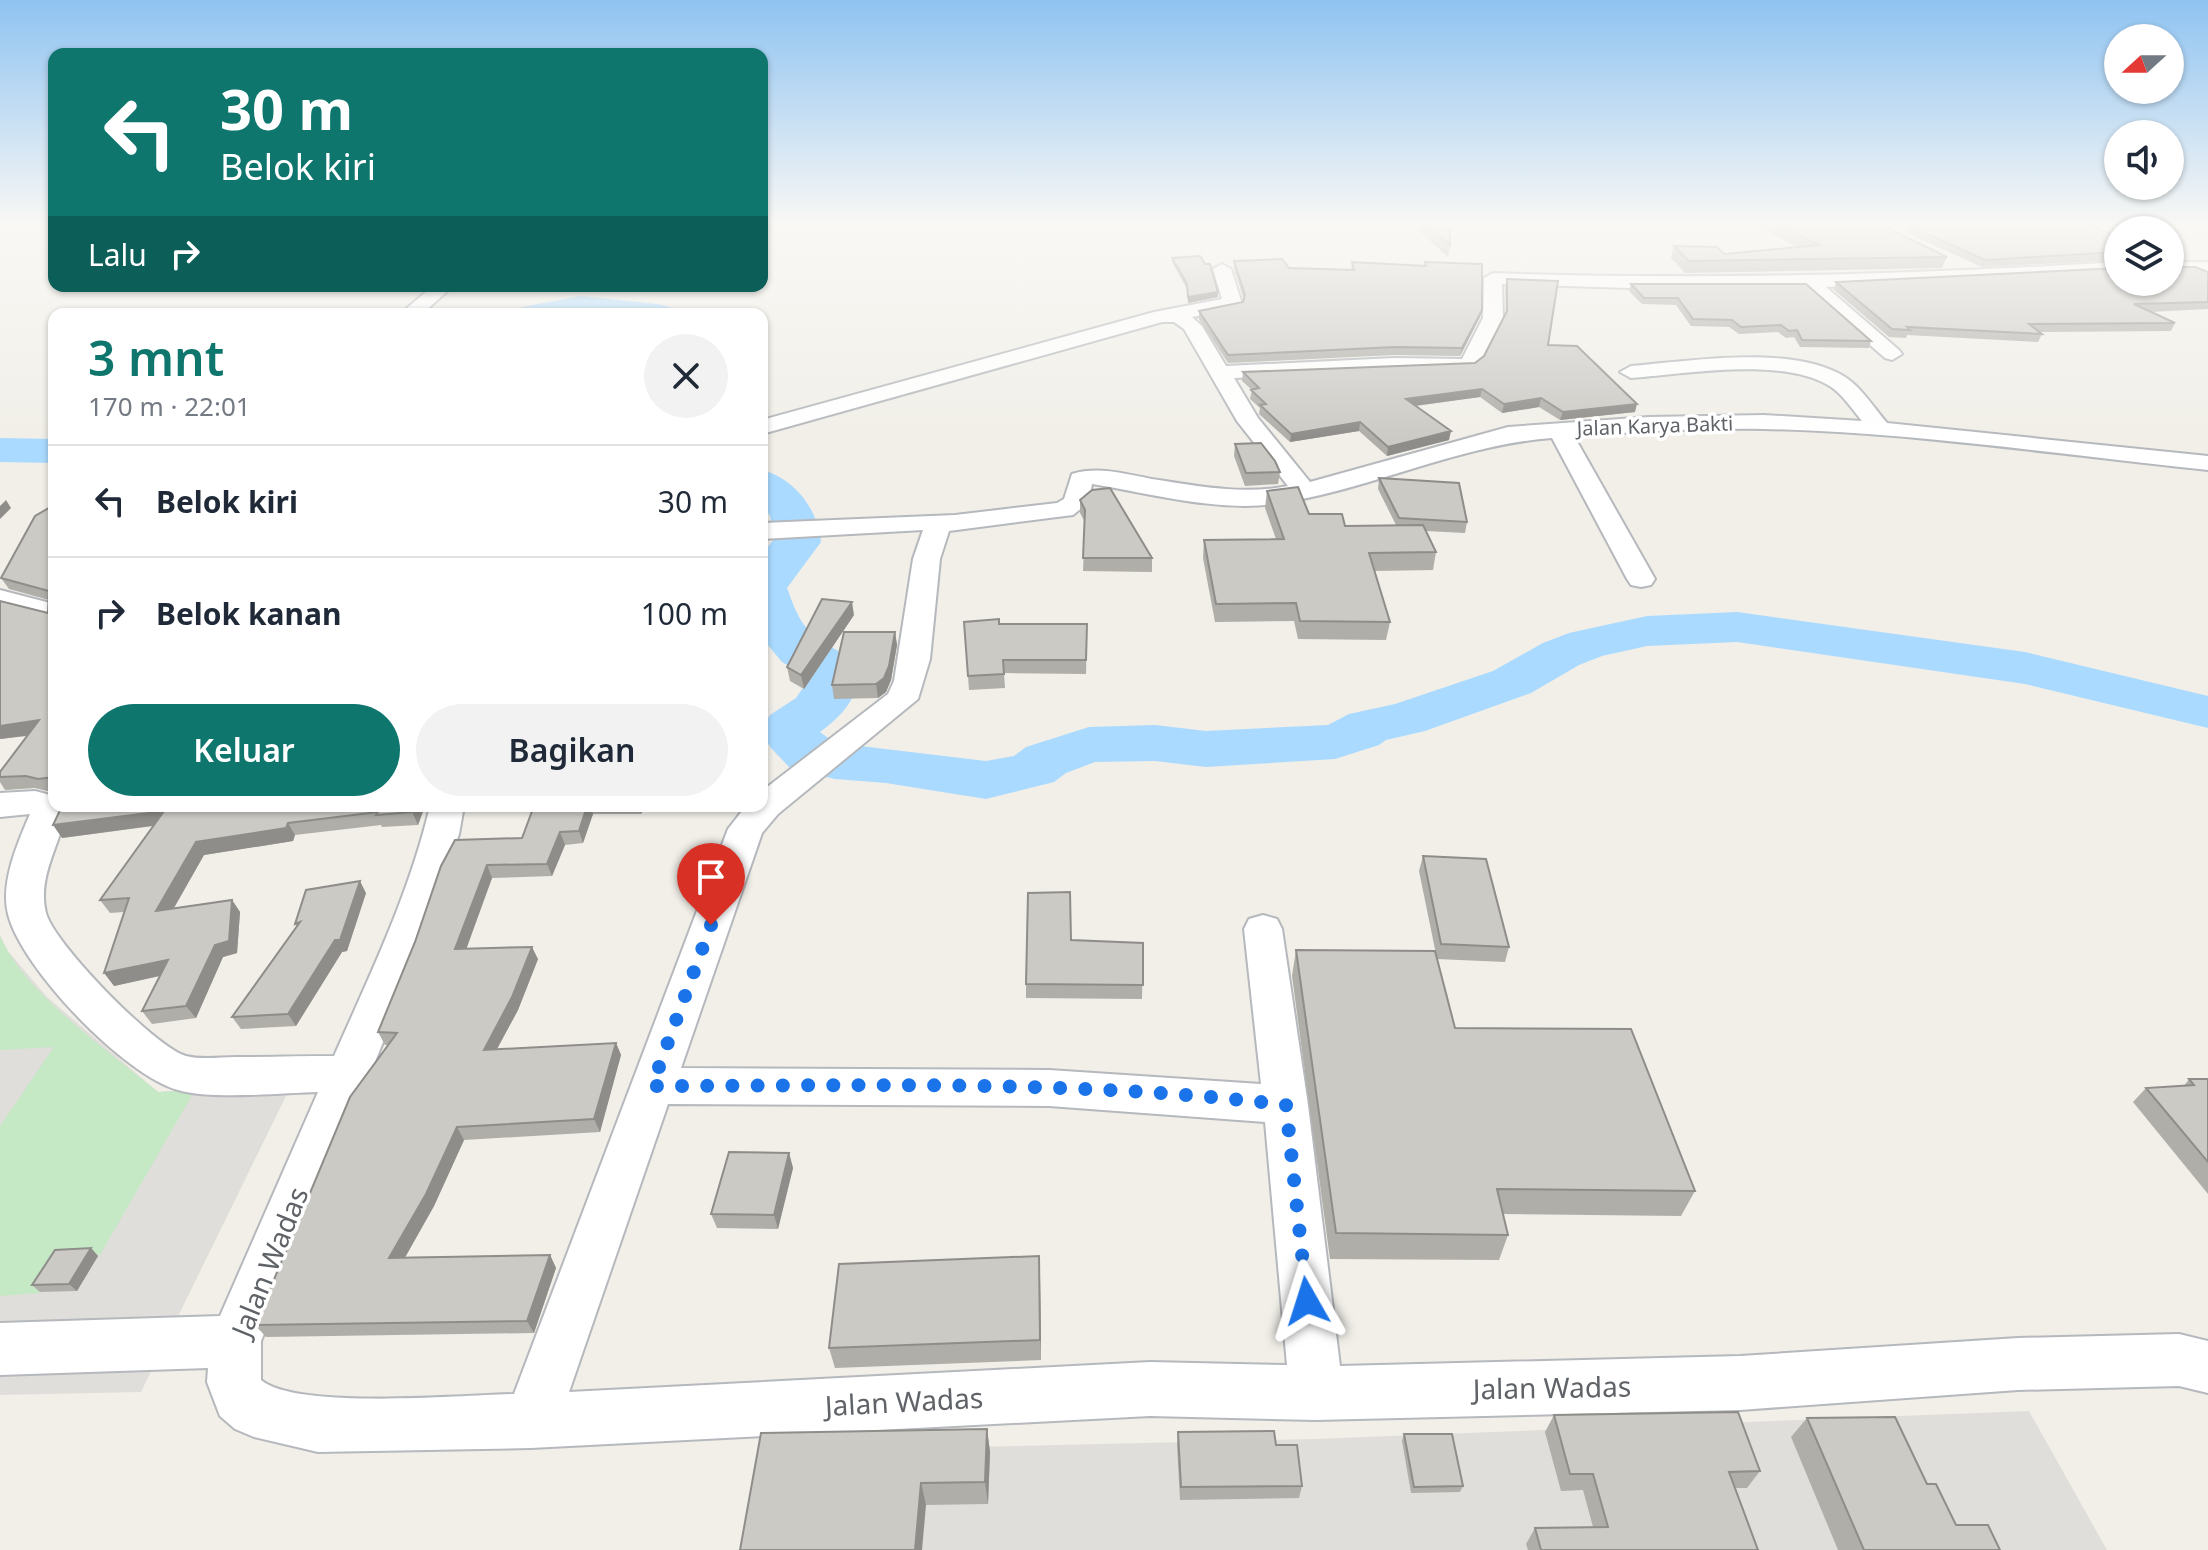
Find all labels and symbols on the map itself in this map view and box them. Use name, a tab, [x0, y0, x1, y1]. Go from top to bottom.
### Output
north arrow	[2104, 24, 2184, 104]
street label: Jalan Karya Bakti	[1574, 409, 1734, 442]
pin	[677, 843, 745, 925]
street label: Jalan Wadas	[221, 1181, 316, 1345]
position arrow	[1265, 1259, 1349, 1343]
street label: Jalan Wadas	[1469, 1367, 1632, 1407]
street label: Jalan Wadas	[821, 1378, 984, 1424]

